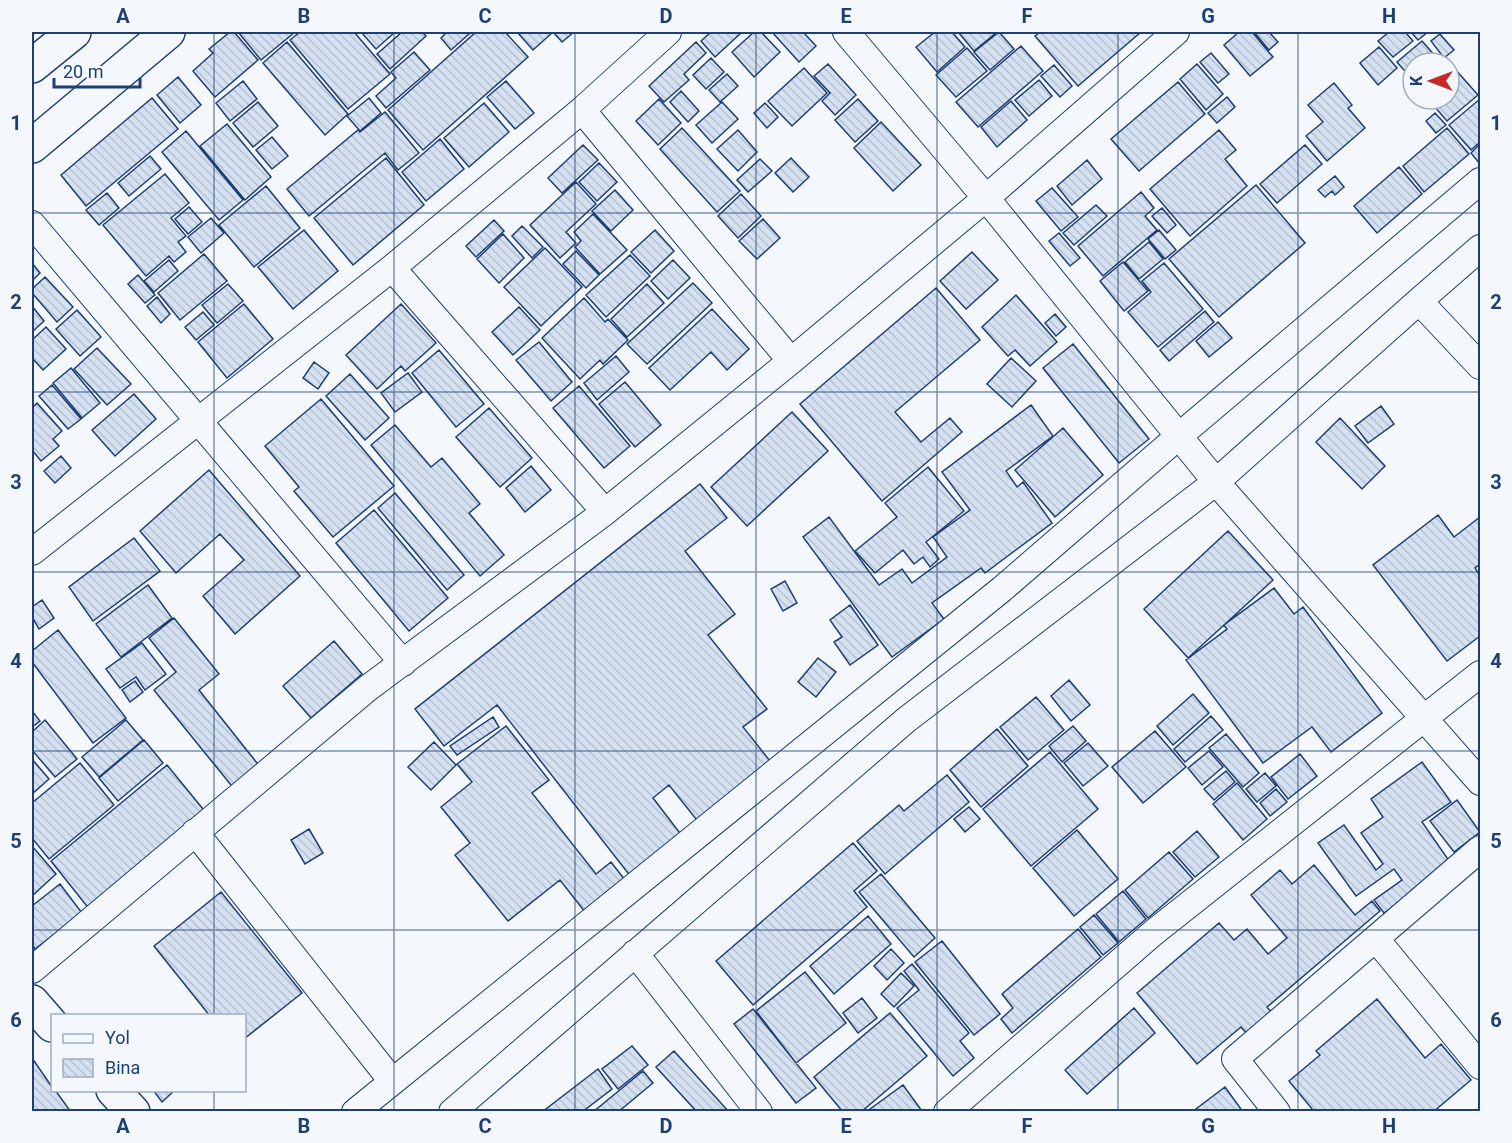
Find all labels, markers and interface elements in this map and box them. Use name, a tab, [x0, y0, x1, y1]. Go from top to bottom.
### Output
text: A	[116, 4, 130, 28]
text: B	[298, 4, 310, 28]
text: C	[478, 4, 492, 28]
text: D	[660, 4, 673, 28]
text: E	[840, 4, 852, 28]
text: F	[1022, 4, 1033, 28]
text: G	[1201, 4, 1215, 28]
text: H	[1382, 4, 1396, 28]
scale bar	[54, 51, 140, 89]
north arrow	[1401, 51, 1461, 111]
text: 20 m	[63, 61, 103, 82]
text: K	[1407, 75, 1426, 86]
text: 1	[10, 111, 22, 135]
text: 1	[1490, 111, 1502, 135]
text: 2	[10, 290, 22, 314]
text: 2	[1490, 290, 1502, 314]
text: 3	[10, 470, 22, 494]
text: 3	[1490, 470, 1502, 494]
text: 4	[10, 649, 22, 673]
text: 4	[1490, 649, 1502, 673]
text: 5	[10, 829, 22, 853]
text: 5	[1490, 829, 1502, 853]
text: 6	[10, 1008, 22, 1032]
text: 6	[1490, 1008, 1502, 1032]
legend	[51, 1014, 246, 1092]
text: Yol	[105, 1027, 130, 1048]
text: Bina	[105, 1057, 140, 1078]
text: A	[116, 1114, 130, 1138]
text: B	[298, 1114, 310, 1138]
text: C	[478, 1114, 492, 1138]
text: D	[660, 1114, 673, 1138]
text: E	[840, 1114, 852, 1138]
text: F	[1022, 1114, 1033, 1138]
text: G	[1201, 1114, 1215, 1138]
text: H	[1382, 1114, 1396, 1138]

